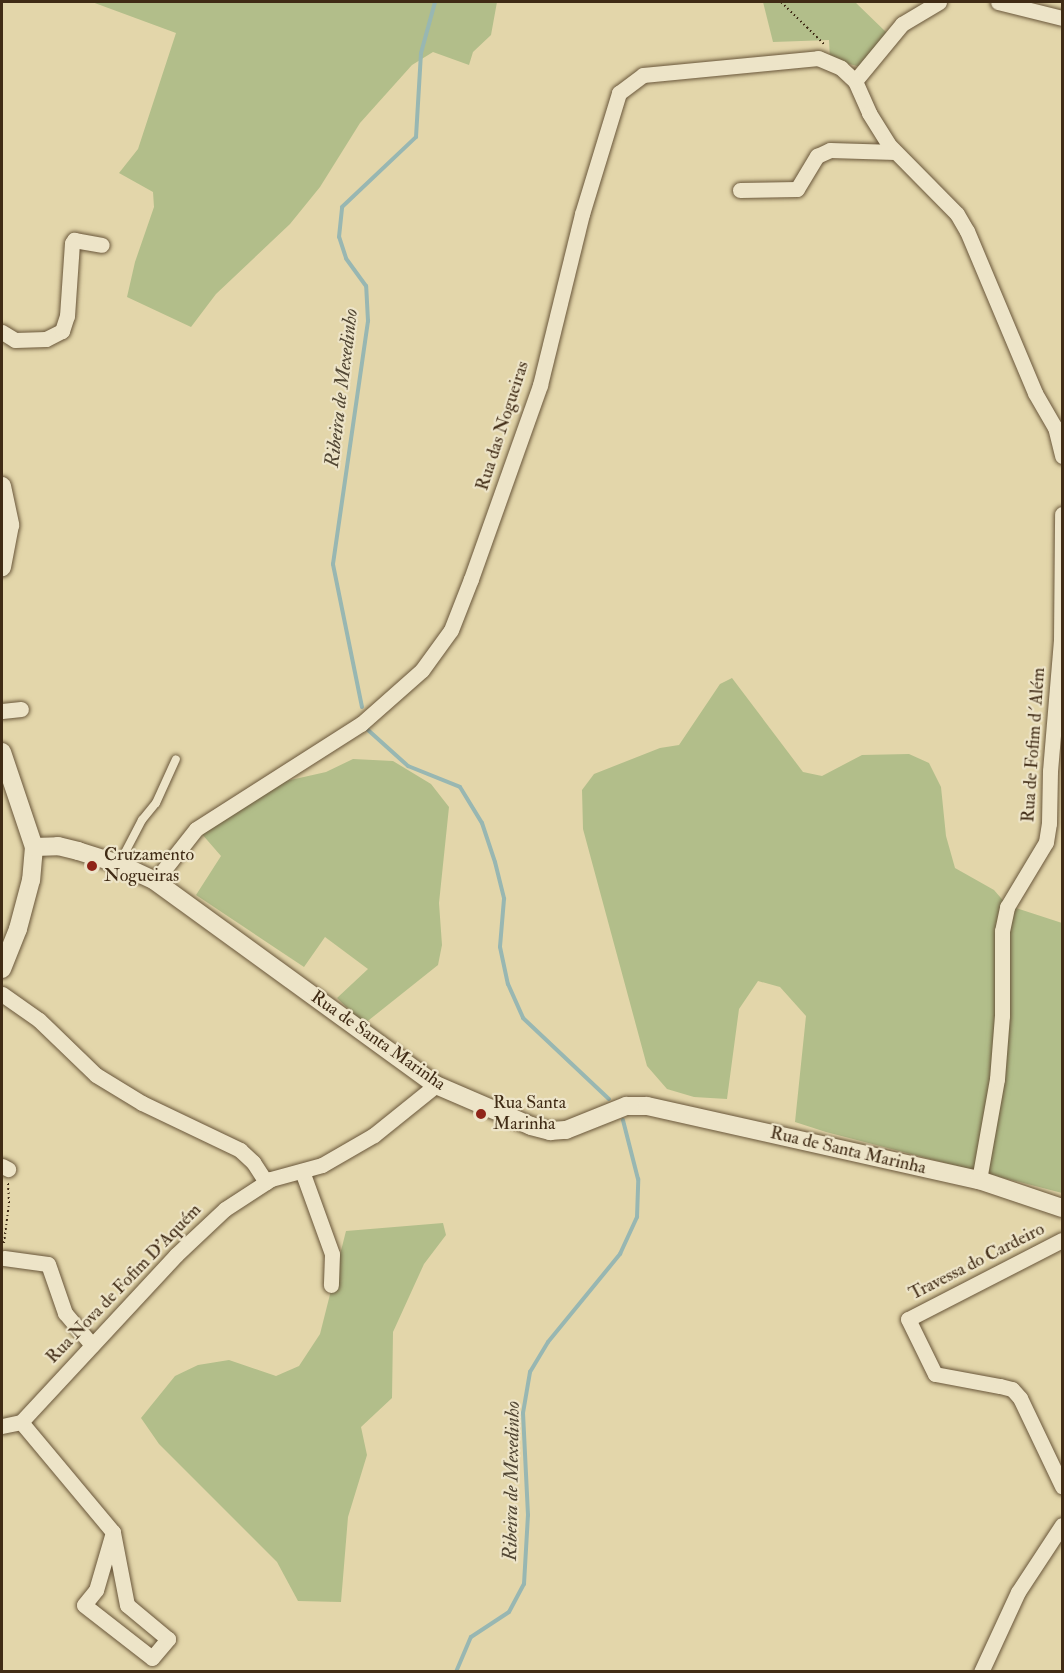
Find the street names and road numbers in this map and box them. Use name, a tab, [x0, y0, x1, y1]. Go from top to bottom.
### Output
street label: Rua das Nogueiras	[472, 359, 534, 493]
street label: Rua de Fofim d´Além	[1018, 667, 1050, 823]
street label: Rua de Santa Marinha	[307, 986, 449, 1096]
street label: Rua de Santa Marinha	[768, 1123, 928, 1179]
street label: Rua Nova de Fofim D'Aquém	[42, 1200, 206, 1368]
street label: Travessa do Cardeiro	[906, 1219, 1048, 1305]

